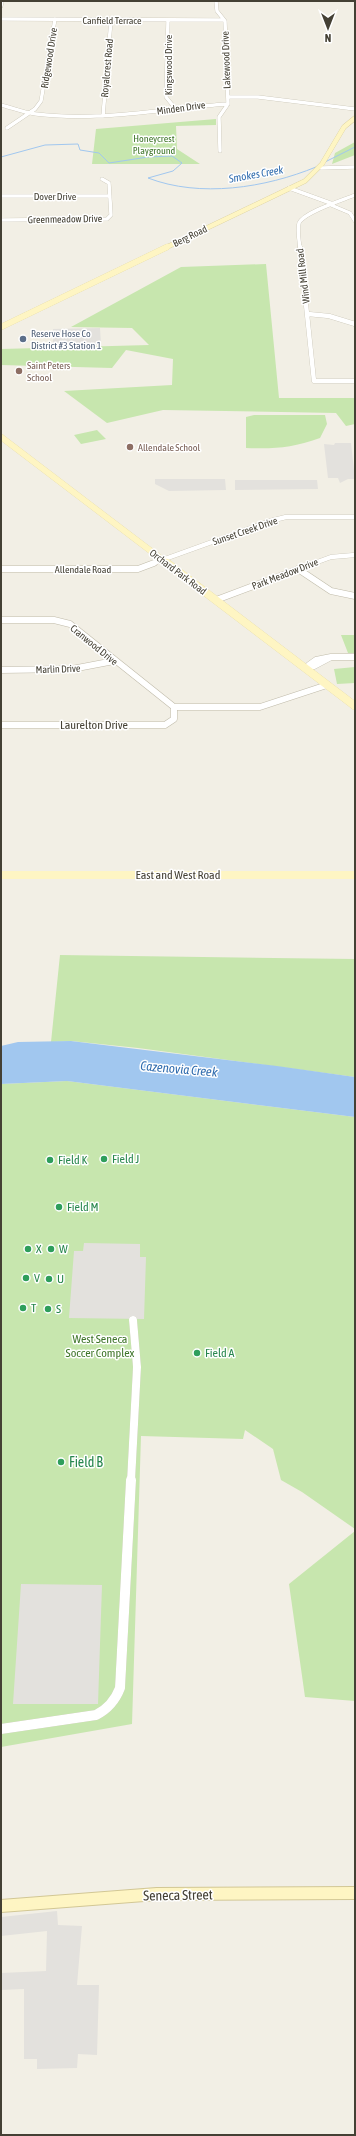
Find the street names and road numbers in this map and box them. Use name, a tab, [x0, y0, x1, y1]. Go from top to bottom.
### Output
street label: Canfield Terrace	[82, 15, 142, 26]
street label: Ridgewood Drive	[39, 26, 59, 89]
street label: Lakewood Drive	[219, 30, 233, 89]
street label: Kingswood Drive	[163, 34, 174, 95]
street label: Royalcrest Road	[99, 38, 115, 98]
street label: Minden Drive	[156, 99, 206, 117]
street label: Dover Drive	[34, 191, 77, 202]
street label: Greenmeadow Drive	[28, 213, 103, 225]
street label: Berg Road	[171, 223, 209, 249]
street label: Wind Mill Road	[294, 248, 312, 304]
street label: Sunset Creek Drive	[211, 515, 279, 547]
street label: Orchard Park Road	[147, 547, 209, 597]
street label: Park Meadow Drive	[250, 556, 320, 592]
street label: Allendale Road	[55, 564, 111, 575]
street label: Cranwood Drive	[68, 623, 120, 668]
street label: Marlin Drive	[35, 663, 81, 675]
street label: Laurelton Drive	[60, 718, 128, 732]
street label: East and West Road	[136, 868, 220, 882]
street label: Seneca Street	[143, 1886, 213, 1904]

